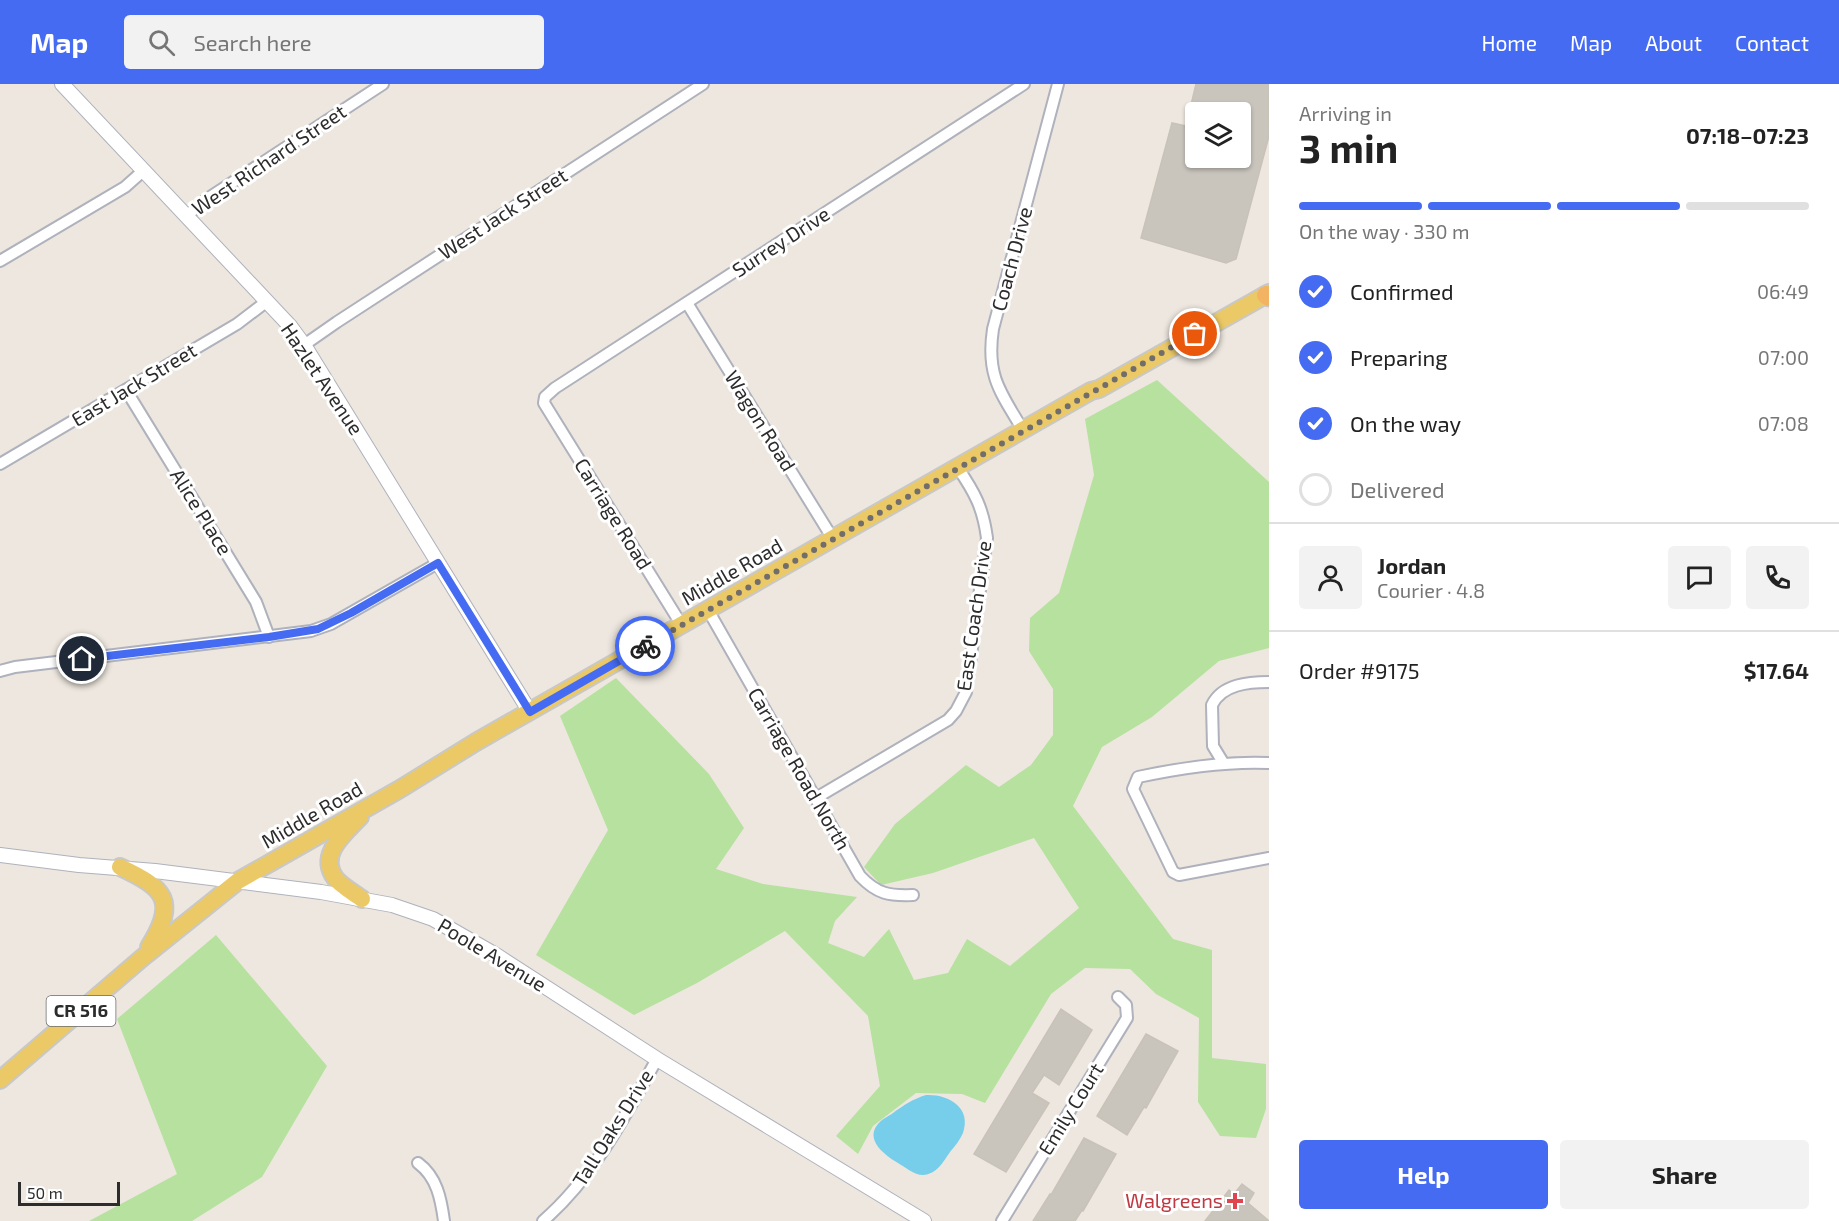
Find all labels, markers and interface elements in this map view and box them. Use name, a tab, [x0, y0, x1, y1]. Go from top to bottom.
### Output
search box	[124, 15, 544, 69]
text: Map	[30, 25, 88, 59]
icon: search	[145, 26, 178, 59]
text: Search here	[193, 29, 312, 55]
text: Home	[1481, 30, 1537, 55]
text: Map	[1570, 30, 1612, 55]
text: About	[1645, 30, 1702, 55]
text: Contact	[1735, 30, 1809, 55]
street label: West Richard Street	[187, 99, 350, 220]
text: Arriving in	[1299, 101, 1392, 125]
map controls	[1185, 102, 1251, 168]
button: layers	[1185, 102, 1251, 168]
text: 07:18–07:23	[1686, 122, 1809, 148]
text: 3 min	[1299, 124, 1398, 171]
street label: West Jack Street	[434, 162, 572, 264]
street label: Surrey Drive	[727, 201, 834, 281]
street label: Coach Drive	[986, 204, 1036, 314]
text: On the way · 330 m	[1299, 219, 1470, 243]
icon: check	[1299, 275, 1332, 308]
text: Confirmed	[1350, 278, 1454, 304]
text: 06:49	[1757, 279, 1809, 303]
pin	[1169, 308, 1220, 359]
icon: bag	[1178, 317, 1211, 350]
street label: Hazlet Avenue	[277, 318, 369, 439]
street label: East Jack Street	[67, 337, 201, 431]
icon: check	[1299, 341, 1332, 374]
text: Preparing	[1350, 344, 1448, 370]
text: 07:00	[1758, 345, 1809, 369]
street label: Wagon Road	[720, 366, 801, 475]
icon: check	[1299, 407, 1332, 440]
text: On the way	[1350, 410, 1461, 436]
text: 07:08	[1758, 411, 1809, 435]
street label: Carriage Road	[570, 453, 658, 574]
street label: Alice Place	[166, 464, 238, 559]
text: Delivered	[1350, 476, 1445, 502]
street label: Middle Road	[677, 533, 786, 610]
street label: East Coach Drive	[951, 539, 995, 693]
button: person	[1299, 546, 1362, 609]
button: chat	[1668, 546, 1731, 609]
button: phone	[1746, 546, 1809, 609]
text: Jordan	[1377, 552, 1446, 578]
text: Courier · 4.8	[1377, 578, 1485, 602]
courier	[615, 616, 675, 676]
icon: bike	[629, 630, 662, 663]
pin	[56, 633, 107, 684]
icon: home	[65, 642, 98, 675]
text: Order #9175	[1299, 657, 1419, 683]
text: $17.64	[1744, 657, 1809, 683]
street label: Carriage Road North	[744, 683, 856, 854]
street label: Middle Road	[257, 776, 366, 853]
street label: Poole Avenue	[434, 912, 551, 996]
road number: CR 516	[46, 996, 116, 1026]
street label: Emily Court	[1033, 1058, 1108, 1159]
street label: Tall Oaks Drive	[567, 1065, 658, 1190]
button: Help	[1299, 1140, 1548, 1209]
button: Share	[1560, 1140, 1809, 1209]
scale bar	[18, 1179, 120, 1206]
text: 50 m	[27, 1183, 63, 1202]
place label: Walgreens	[1125, 1188, 1223, 1212]
marker: Walgreens	[1228, 1194, 1242, 1208]

